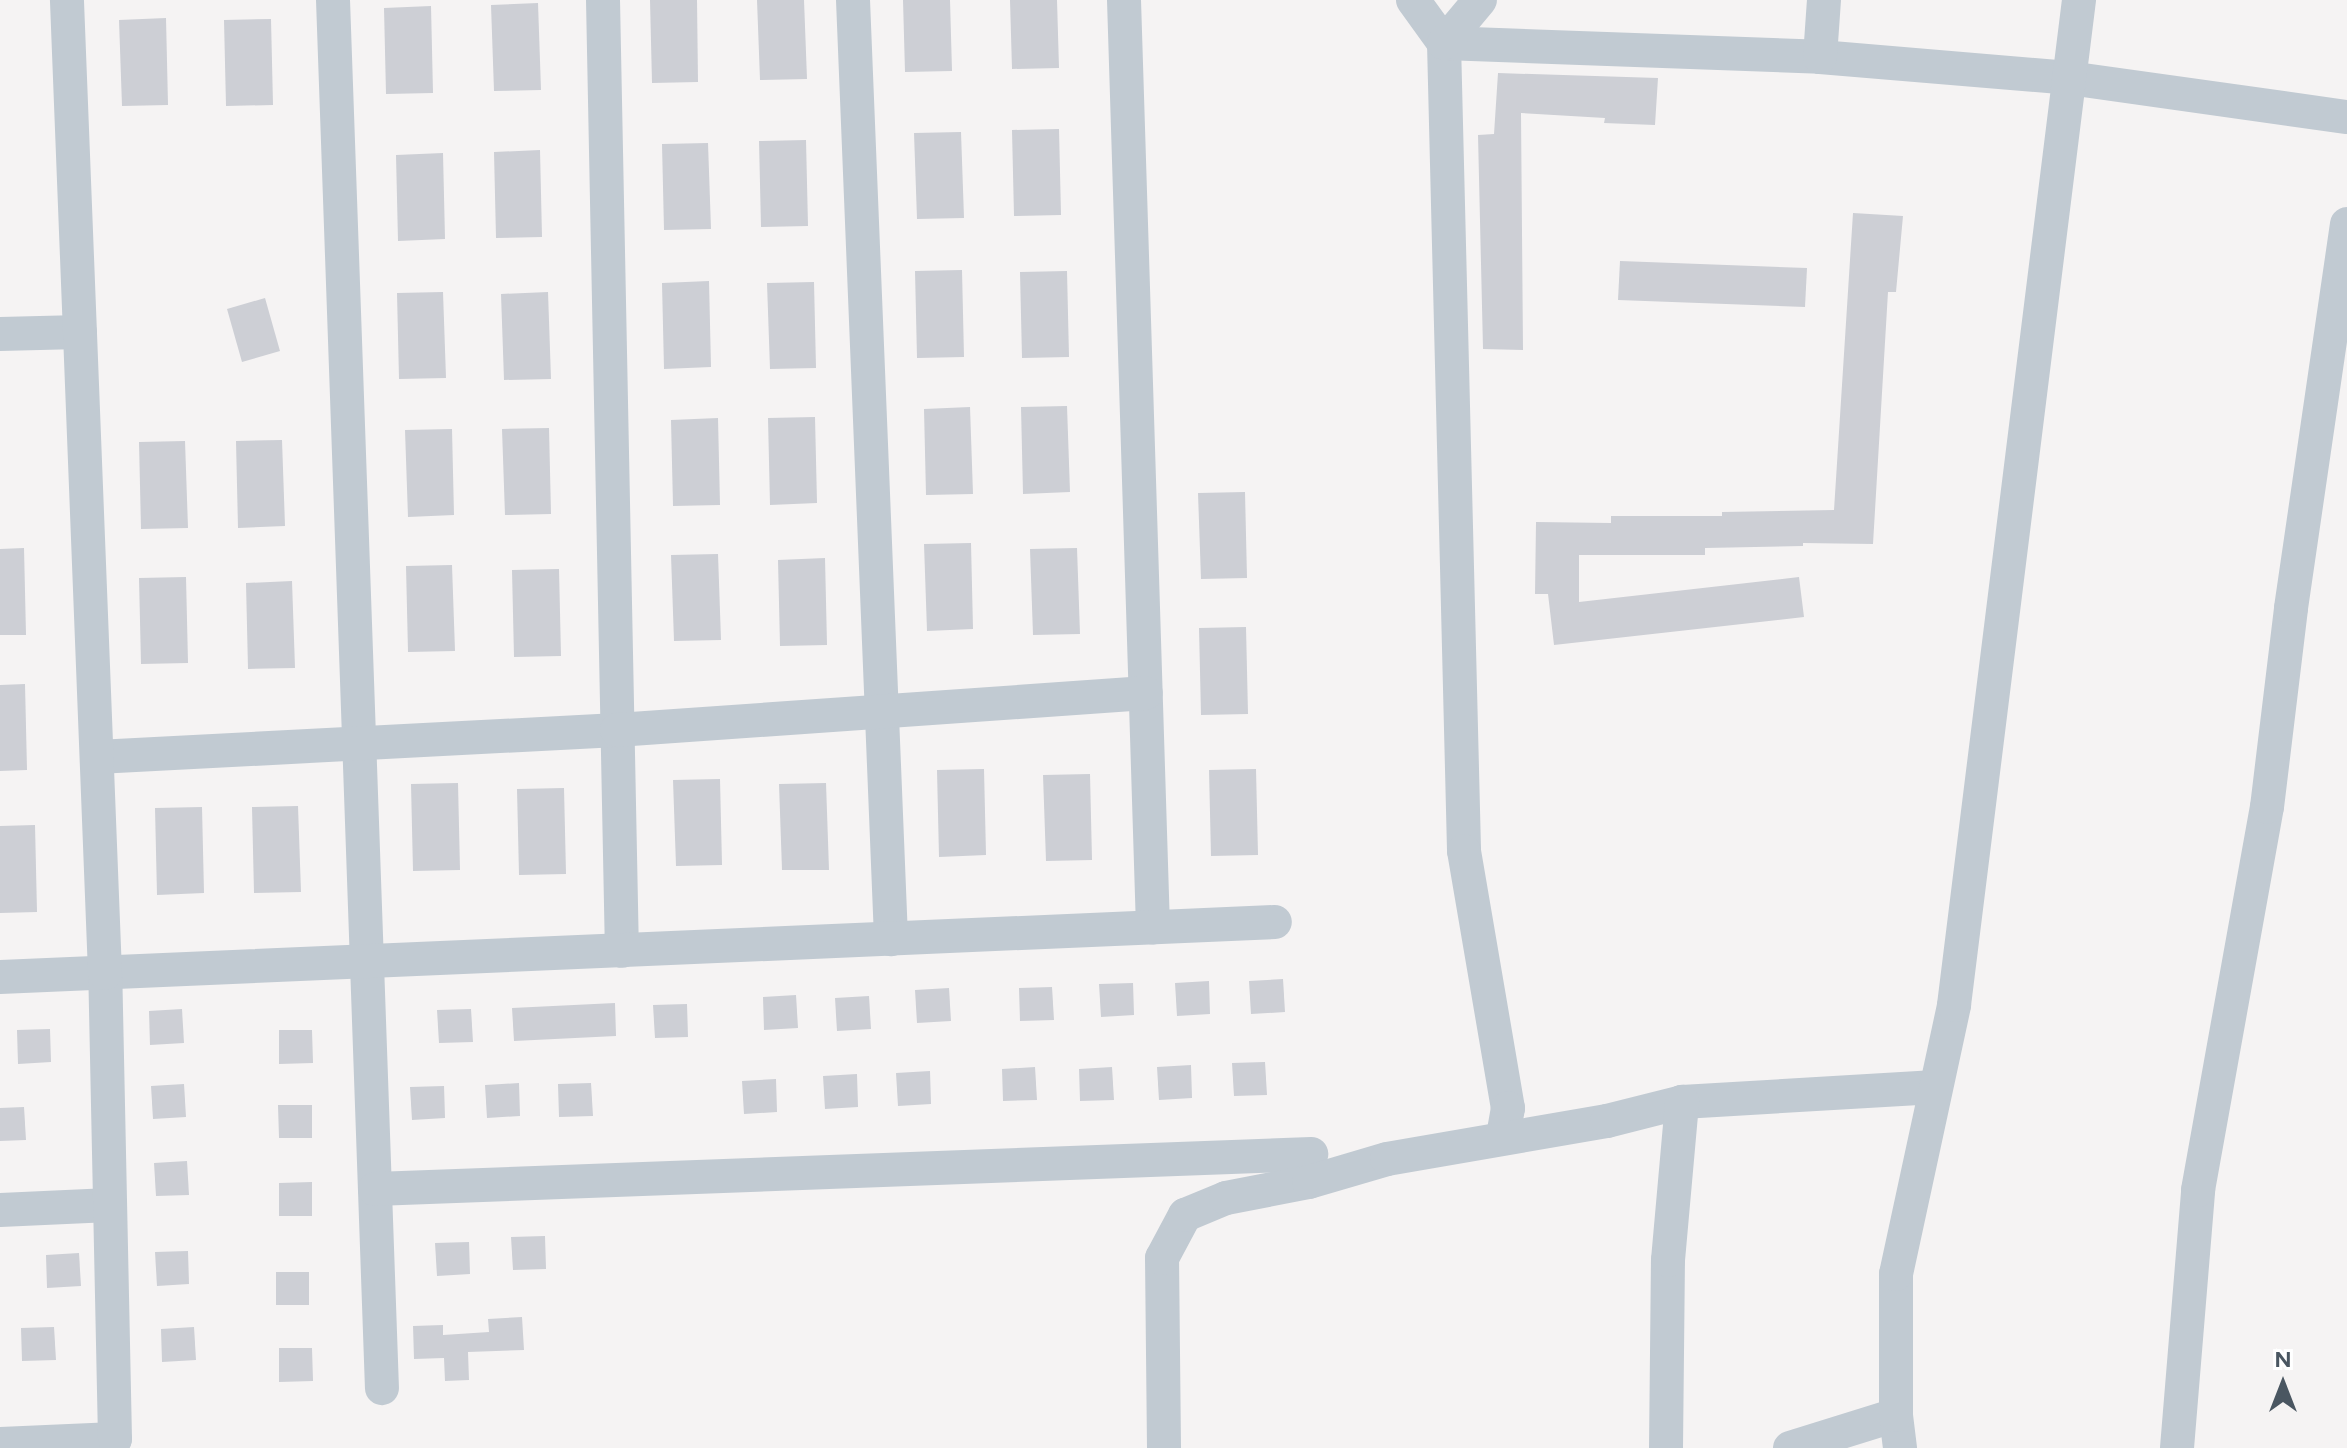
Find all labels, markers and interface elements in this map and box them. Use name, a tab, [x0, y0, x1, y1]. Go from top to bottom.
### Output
north arrow	[2243, 1344, 2323, 1424]
text: N	[2274, 1346, 2292, 1373]

